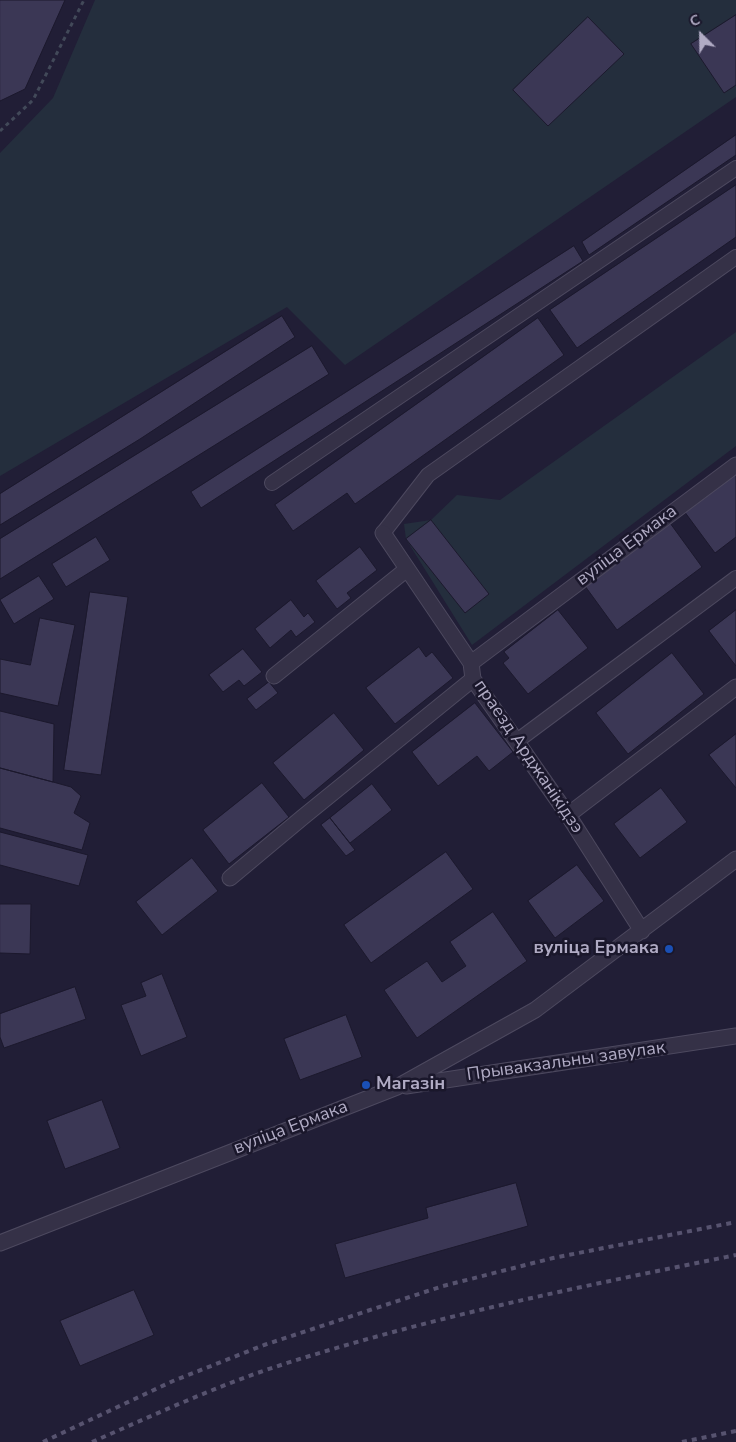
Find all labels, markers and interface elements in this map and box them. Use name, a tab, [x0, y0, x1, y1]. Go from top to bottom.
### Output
north arrow	[676, 10, 726, 60]
text: С	[687, 10, 703, 31]
street label: вуліца Ермака	[572, 501, 682, 591]
street label: праезд Арджанікідзэ	[469, 676, 587, 838]
place label: вуліца Ермака	[533, 938, 659, 960]
marker: вуліца Ермака	[663, 943, 675, 955]
street label: Прывакзальны завулак	[465, 1037, 667, 1087]
place label: Магазін	[376, 1074, 445, 1096]
marker: Магазін	[360, 1079, 372, 1091]
street label: вуліца Ермака	[231, 1096, 351, 1160]

